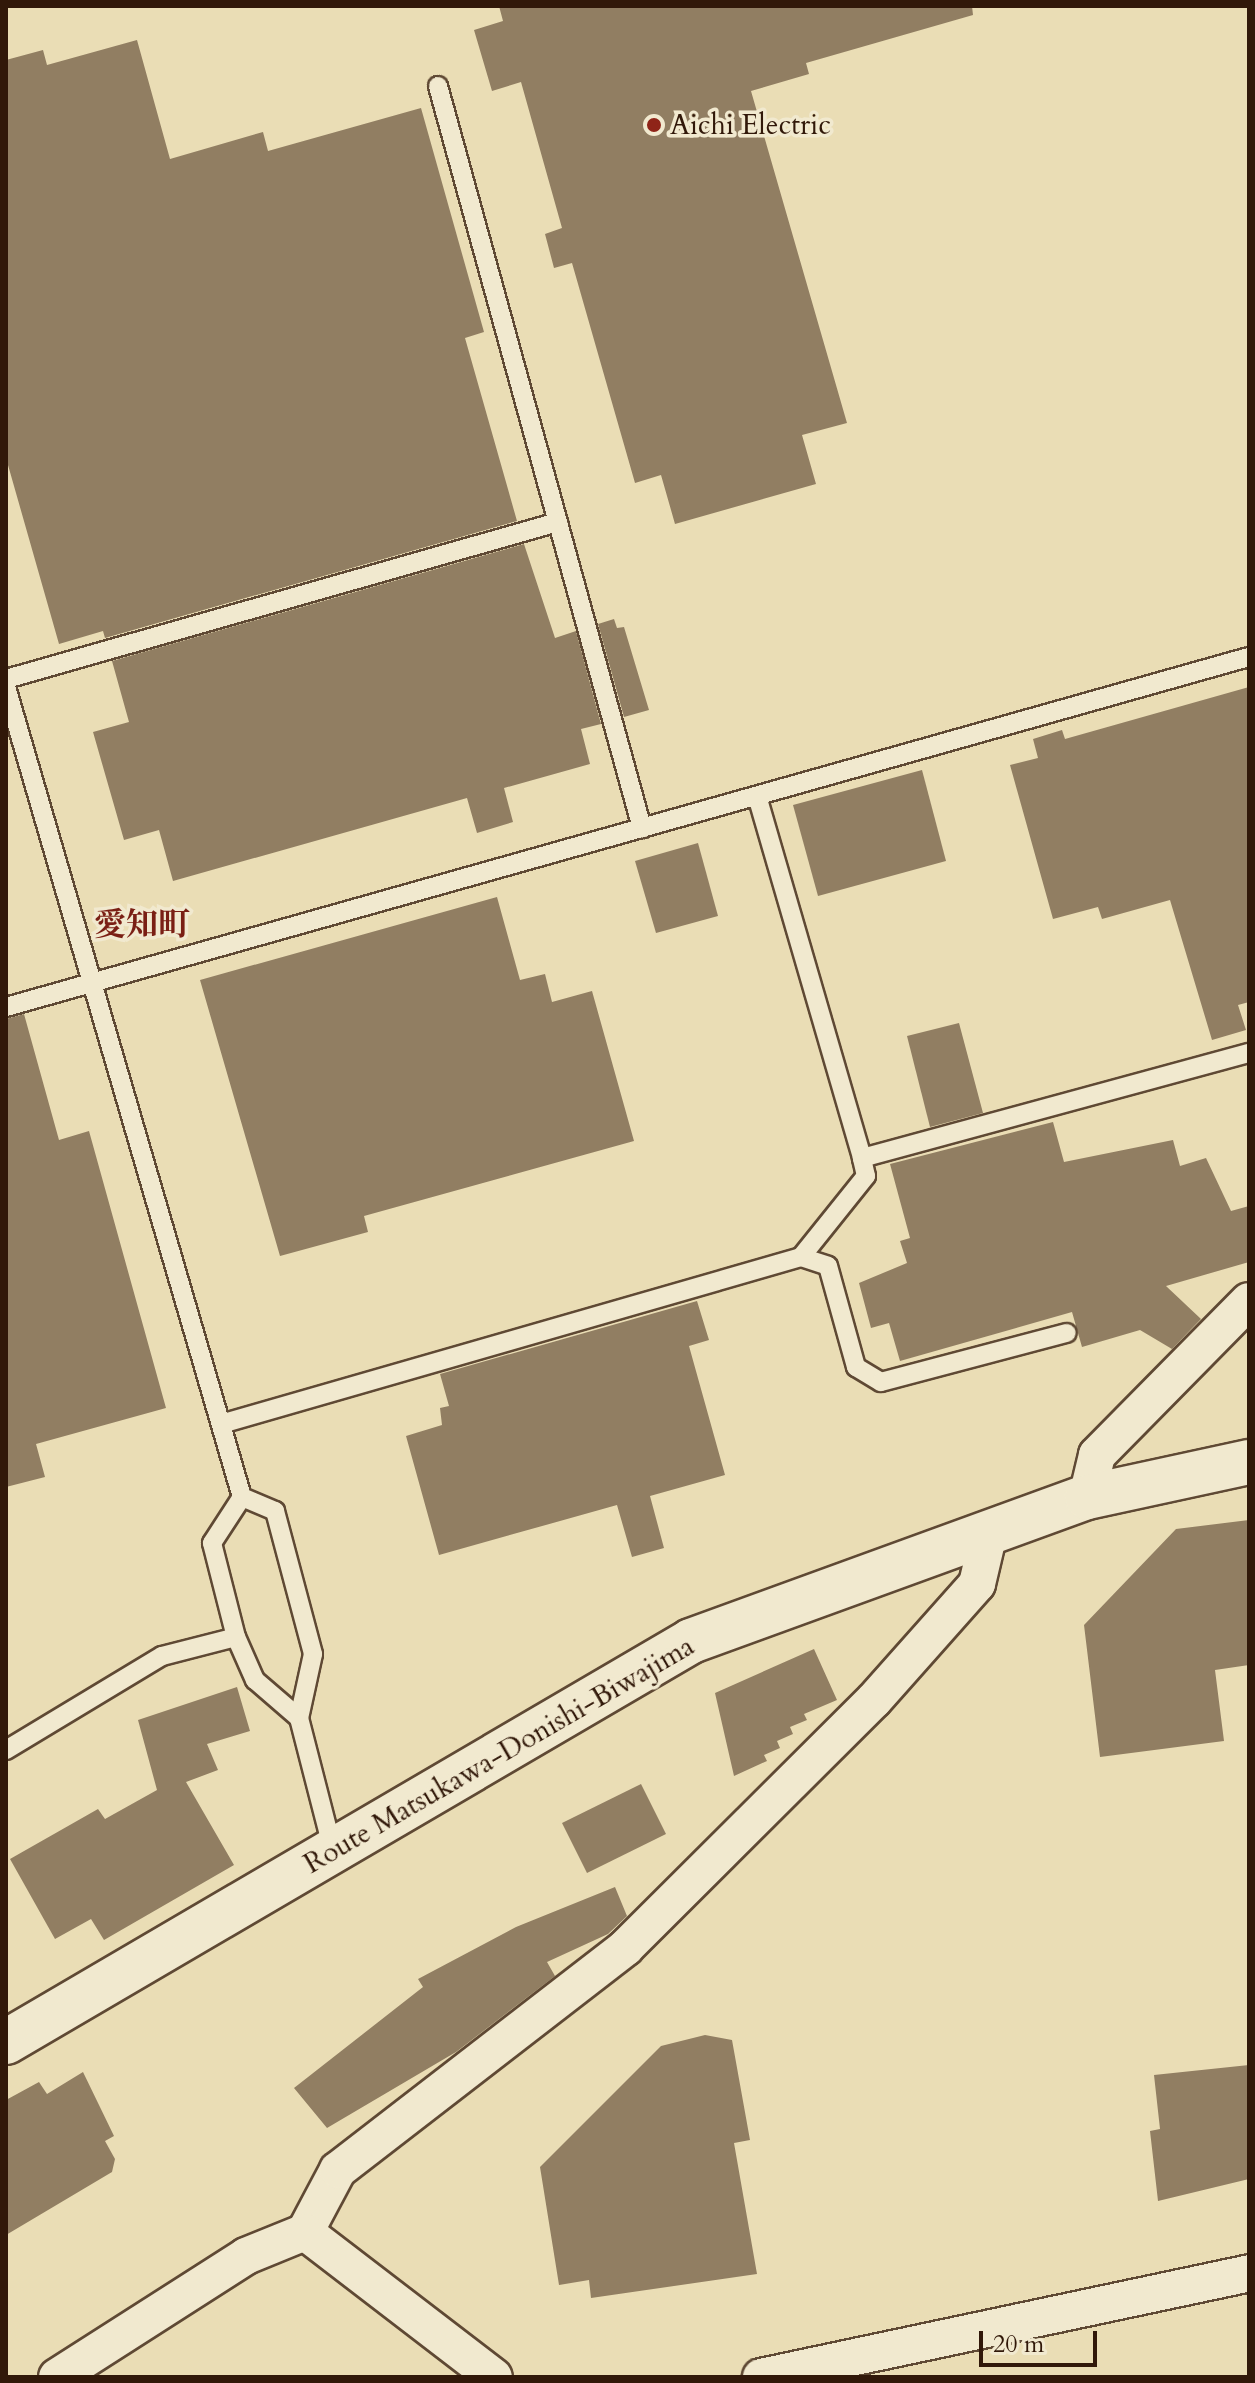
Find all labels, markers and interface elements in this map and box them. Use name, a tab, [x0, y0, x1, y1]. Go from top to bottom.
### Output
place label: Aichi Electric	[670, 108, 831, 142]
marker: Aichi Electric	[645, 116, 663, 134]
district label: 愛知町	[94, 906, 190, 944]
street label: Route Matsukawa-Donishi-Biwajima	[298, 1629, 700, 1881]
scale bar	[983, 2315, 1101, 2365]
text: 20 m	[993, 2328, 1044, 2361]

